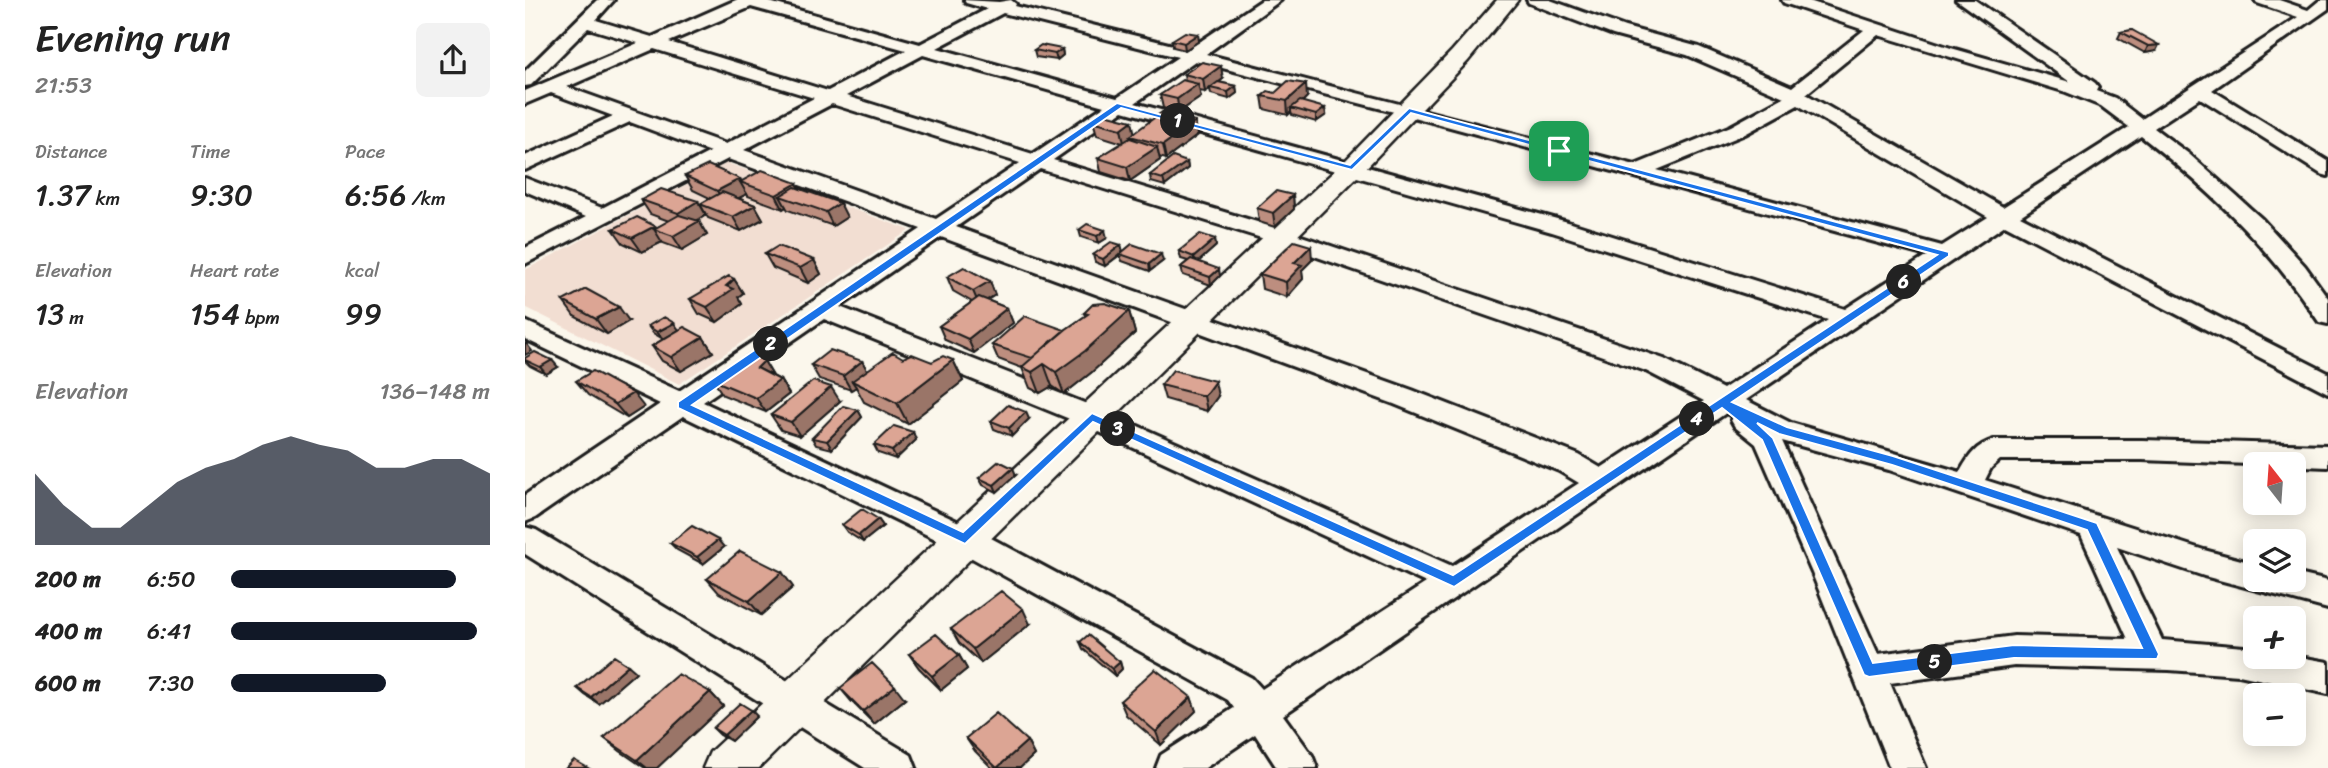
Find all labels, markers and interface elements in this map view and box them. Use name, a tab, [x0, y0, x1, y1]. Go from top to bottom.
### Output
text: Evening run	[35, 5, 231, 72]
button: share	[416, 23, 490, 97]
text: 21:53	[35, 65, 92, 106]
pin: 1	[1161, 104, 1195, 138]
text: 1	[1173, 104, 1182, 137]
pin	[1529, 121, 1589, 181]
icon: arrive	[1540, 132, 1578, 170]
text: Distance	[35, 135, 107, 168]
text: Time	[190, 135, 230, 168]
text: Pace	[345, 135, 385, 168]
text: 1.37	[35, 168, 91, 222]
text: 9:30	[190, 168, 253, 222]
text: 6:56	[345, 168, 406, 222]
text: km	[91, 182, 120, 215]
text: /km	[406, 182, 446, 215]
text: Elevation	[35, 254, 112, 287]
text: Heart rate	[190, 254, 279, 287]
text: kcal	[345, 254, 380, 287]
pin: 6	[1887, 264, 1921, 300]
text: 6	[1898, 265, 1909, 298]
text: 13	[35, 287, 64, 341]
text: 154	[190, 287, 240, 341]
text: 99	[345, 287, 382, 341]
text: m	[64, 301, 84, 334]
text: bpm	[240, 301, 280, 334]
pin: 2	[754, 326, 789, 362]
text: 2	[765, 327, 776, 360]
text: Elevation	[35, 371, 128, 412]
text: 136–148 m	[380, 371, 490, 412]
pin: 4	[1679, 402, 1715, 436]
text: 4	[1691, 402, 1702, 435]
pin: 3	[1101, 412, 1135, 446]
text: 3	[1112, 412, 1123, 445]
north arrow	[2243, 452, 2307, 514]
map controls	[2243, 452, 2306, 746]
button: layers	[2243, 529, 2306, 592]
text: 200 m	[35, 559, 101, 600]
text: 6:50	[147, 559, 196, 600]
button: +	[2243, 606, 2306, 669]
text: 400 m	[35, 611, 102, 652]
text: 6:41	[147, 611, 191, 652]
pin: 5	[1917, 644, 1953, 680]
text: 5	[1929, 645, 1940, 678]
text: 600 m	[35, 663, 101, 704]
text: 7:30	[147, 663, 194, 704]
button: −	[2243, 683, 2306, 746]

